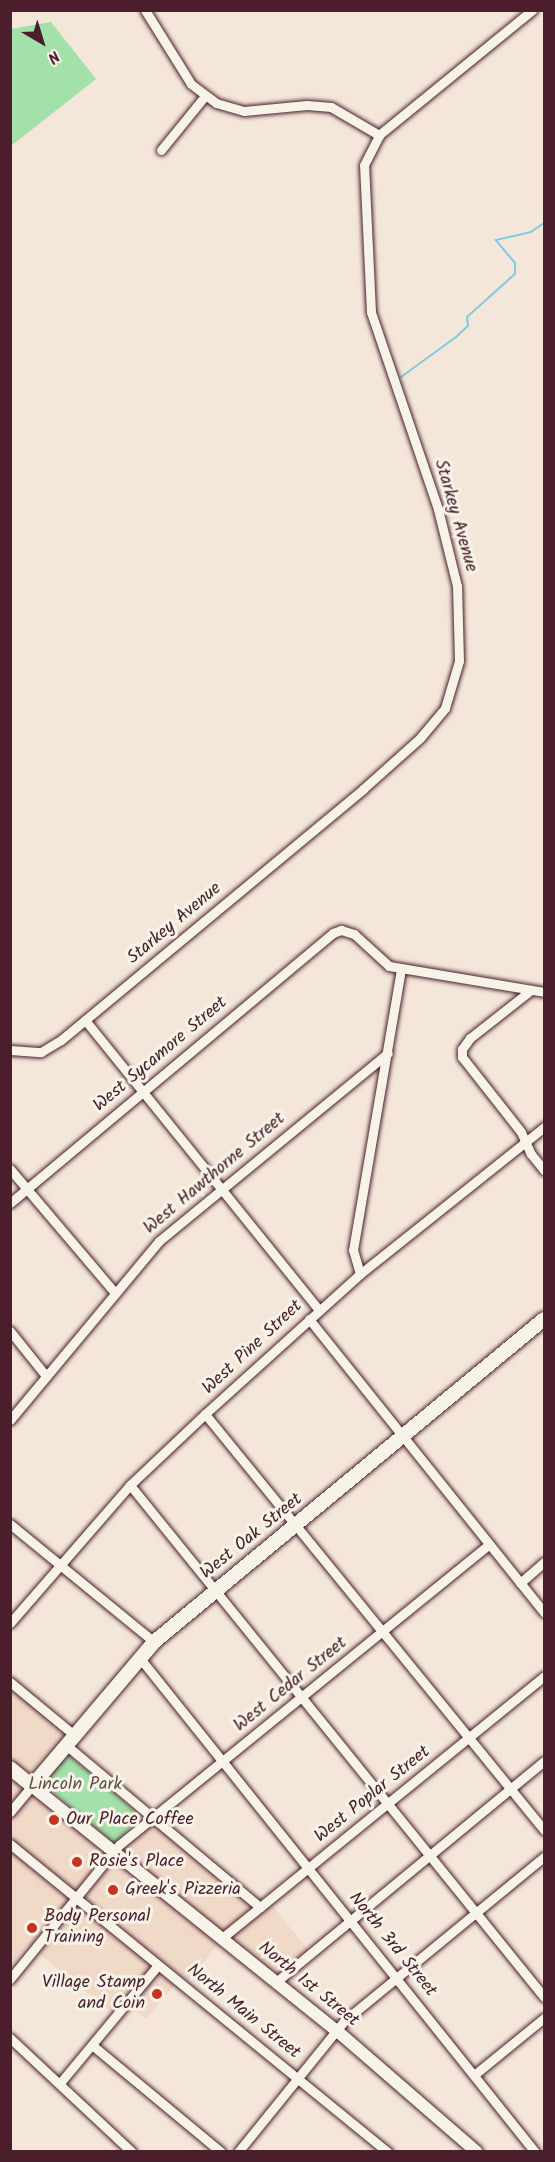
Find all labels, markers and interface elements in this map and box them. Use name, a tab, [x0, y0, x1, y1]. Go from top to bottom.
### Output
north arrow	[12, 12, 72, 72]
text: N	[42, 44, 65, 70]
street label: Starkey Avenue	[429, 457, 481, 575]
street label: Starkey Avenue	[124, 878, 226, 970]
street label: West Sycamore Street	[90, 993, 232, 1117]
street label: West Hawthorne Street	[140, 1109, 290, 1239]
street label: West Pine Street	[199, 1296, 307, 1400]
street label: West Oak Street	[197, 1489, 307, 1585]
street label: West Cedar Street	[230, 1633, 352, 1737]
street label: West Poplar Street	[311, 1742, 435, 1848]
park label: Lincoln Park	[28, 1774, 122, 1796]
place label: Our Place Coffee	[66, 1809, 193, 1831]
marker: Our Place Coffee	[47, 1813, 61, 1827]
place label: Rosie's Place	[89, 1851, 184, 1873]
marker: Rosie's Place	[70, 1855, 84, 1869]
place label: Greek's Pizzeria	[125, 1879, 241, 1901]
marker: Greek's Pizzeria	[106, 1883, 120, 1897]
street label: North 3rd Street	[343, 1888, 441, 2002]
place label: Body Personal Training	[44, 1907, 150, 1950]
marker: Body Personal Training	[25, 1921, 39, 1935]
street label: North 1st Street	[253, 1938, 363, 2032]
street label: North Main Street	[182, 1960, 304, 2064]
place label: Village Stamp and Coin	[42, 1973, 145, 2016]
marker: Village Stamp and Coin	[150, 1987, 164, 2001]

